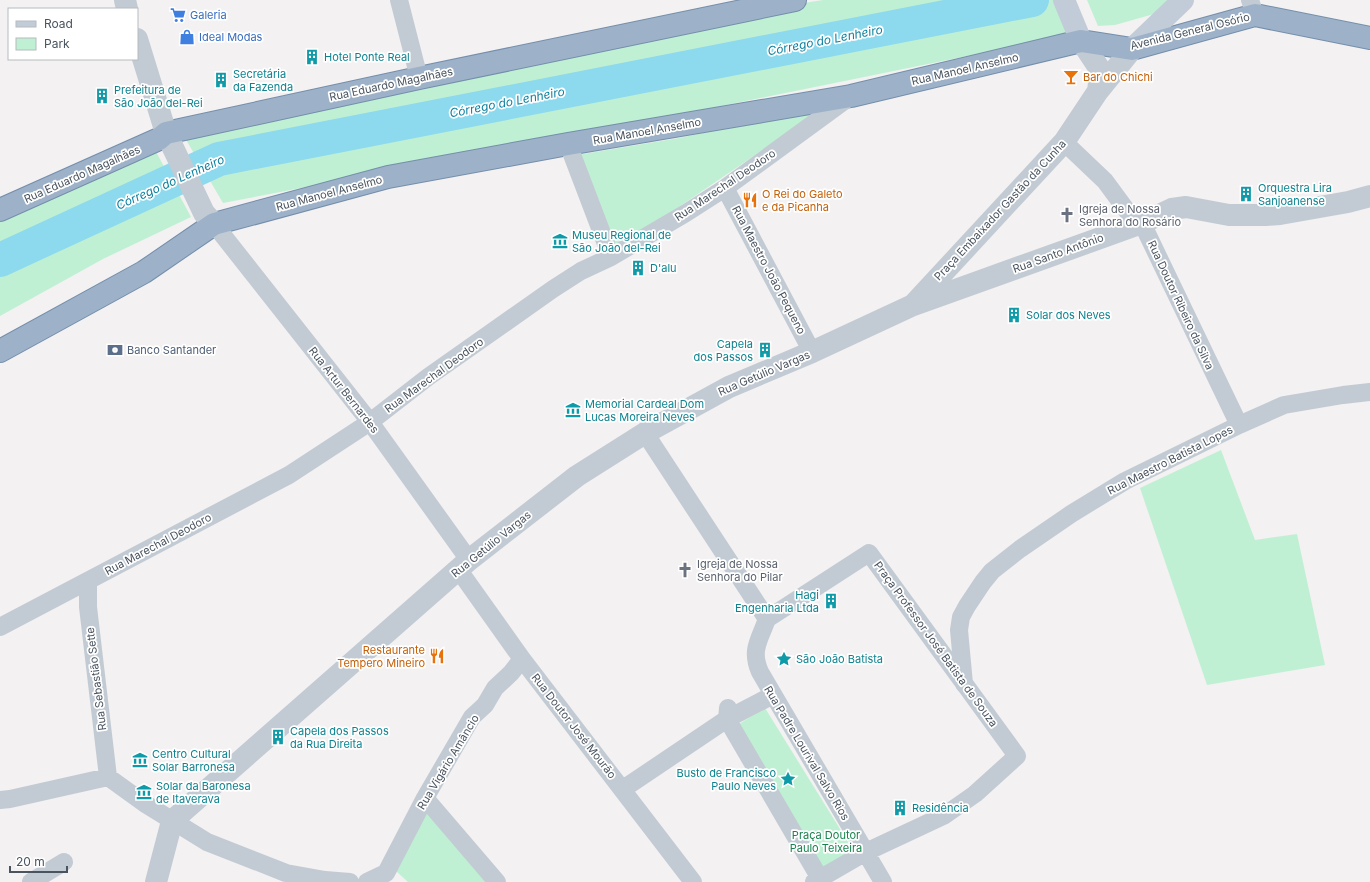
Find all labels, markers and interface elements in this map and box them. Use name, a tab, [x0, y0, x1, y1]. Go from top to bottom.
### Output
supermarket icon: Galeria	[169, 6, 187, 24]
legend	[8, 8, 138, 60]
place label: Galeria	[190, 8, 227, 22]
street label: Avenida General Osório	[1129, 9, 1251, 53]
text: Road	[44, 16, 73, 31]
water label: Córrego do Lenheiro	[766, 21, 884, 59]
shop icon: Ideal Modas	[178, 28, 196, 46]
place label: Ideal Modas	[199, 30, 263, 44]
text: Park	[44, 36, 70, 51]
building icon: Hotel Ponte Real	[303, 48, 321, 66]
place label: Hotel Ponte Real	[324, 50, 410, 64]
street label: Rua Manoel Anselmo	[910, 50, 1020, 88]
street label: Rua Eduardo Magalhães	[328, 64, 454, 104]
place label: Secretária da Fazenda	[233, 67, 293, 94]
bar icon: Bar do Chichi	[1062, 68, 1080, 86]
place label: Bar do Chichi	[1083, 70, 1153, 84]
building icon: Secretária da Fazenda	[212, 71, 230, 89]
place label: Prefeitura de São João del-Rei	[114, 83, 203, 110]
water label: Córrego do Lenheiro	[448, 83, 566, 121]
building icon: Prefeitura de São João del-Rei	[93, 87, 111, 105]
street label: Rua Manoel Anselmo	[592, 115, 702, 147]
street label: Praça Embaixador Gastão da Cunha	[931, 137, 1069, 283]
street label: Rua Eduardo Magalhães	[22, 142, 143, 206]
street label: Rua Marechal Deodoro	[672, 146, 779, 224]
water label: Córrego do Lenheiro	[114, 151, 226, 213]
street label: Rua Manoel Anselmo	[274, 172, 384, 214]
place label: Orquestra Lira Sanjoanense	[1258, 181, 1332, 208]
building icon: Orquestra Lira Sanjoanense	[1237, 185, 1255, 203]
place label: O Rei do Galeto e da Picanha	[762, 187, 843, 214]
restaurant icon: O Rei do Galeto e da Picanha	[741, 191, 759, 209]
place label: Igreja de Nossa Senhora do Rosário	[1079, 202, 1181, 229]
street label: Rua Maestro João Pequeno	[729, 203, 809, 337]
church icon: Igreja de Nossa Senhora do Rosário	[1058, 206, 1076, 224]
place label: Museu Regional de São João del-Rei	[572, 228, 671, 255]
street label: Rua Santo Antônio	[1011, 230, 1106, 276]
museum icon: Museu Regional de São João del-Rei	[551, 232, 569, 250]
street label: Rua Doutor Ribeiro da Silva	[1145, 238, 1217, 372]
building icon: D'alu	[629, 259, 647, 277]
place label: D'alu	[650, 261, 677, 275]
building icon: Solar dos Neves	[1005, 306, 1023, 324]
place label: Solar dos Neves	[1026, 308, 1111, 322]
street label: Rua Marechal Deodoro	[382, 334, 487, 416]
place label: Capela dos Passos	[694, 337, 753, 364]
bank icon: Banco Santander	[106, 341, 124, 359]
building icon: Capela dos Passos	[756, 341, 774, 359]
place label: Banco Santander	[127, 343, 216, 357]
street label: Rua Artur Bernardes	[306, 344, 382, 436]
street label: Rua Getúlio Vargas	[716, 347, 812, 399]
place label: Memorial Cardeal Dom Lucas Moreira Neves	[585, 397, 704, 424]
museum icon: Memorial Cardeal Dom Lucas Moreira Neves	[564, 401, 582, 419]
street label: Rua Maestro Batista Lopes	[1105, 422, 1235, 498]
street label: Rua Getúlio Vargas	[448, 507, 534, 580]
street label: Rua Marechal Deodoro	[102, 510, 214, 578]
place label: Igreja de Nossa Senhora do Pilar	[697, 557, 783, 584]
street label: Praça Professor José Batista de Souza	[871, 558, 1001, 730]
church icon: Igreja de Nossa Senhora do Pilar	[676, 561, 694, 579]
place label: Hagi Engenharia Ltda	[735, 588, 819, 615]
building icon: Hagi Engenharia Ltda	[822, 592, 840, 610]
street label: Rua Sebastião Sette	[83, 627, 109, 731]
place label: Restaurante Tempero Mineiro	[337, 643, 425, 670]
restaurant icon: Restaurante Tempero Mineiro	[428, 647, 446, 665]
place icon: São João Batista	[775, 650, 793, 668]
place label: São João Batista	[796, 652, 883, 666]
street label: Rua Doutor José Mourão	[529, 671, 620, 782]
street label: Rua Padre Lourival Salvo Rios	[761, 683, 853, 823]
street label: Rua Vigário Amâncio	[414, 712, 482, 812]
place label: Capela dos Passos da Rua Direita	[290, 724, 389, 751]
building icon: Capela dos Passos da Rua Direita	[269, 728, 287, 746]
place label: Centro Cultural Solar Barronesa	[152, 747, 235, 774]
museum icon: Centro Cultural Solar Barronesa	[131, 751, 149, 769]
place label: Busto de Francisco Paulo Neves	[676, 766, 776, 793]
place icon: Busto de Francisco Paulo Neves	[779, 770, 797, 788]
place label: Solar da Baronesa de Itaverava	[156, 779, 251, 806]
museum icon: Solar da Baronesa de Itaverava	[135, 783, 153, 801]
building icon: Residência	[891, 799, 909, 817]
place label: Residência	[912, 801, 969, 815]
park label: Praça Doutor Paulo Teixeira	[790, 828, 862, 855]
scale bar	[10, 848, 67, 874]
text: 20 m	[16, 854, 45, 869]

